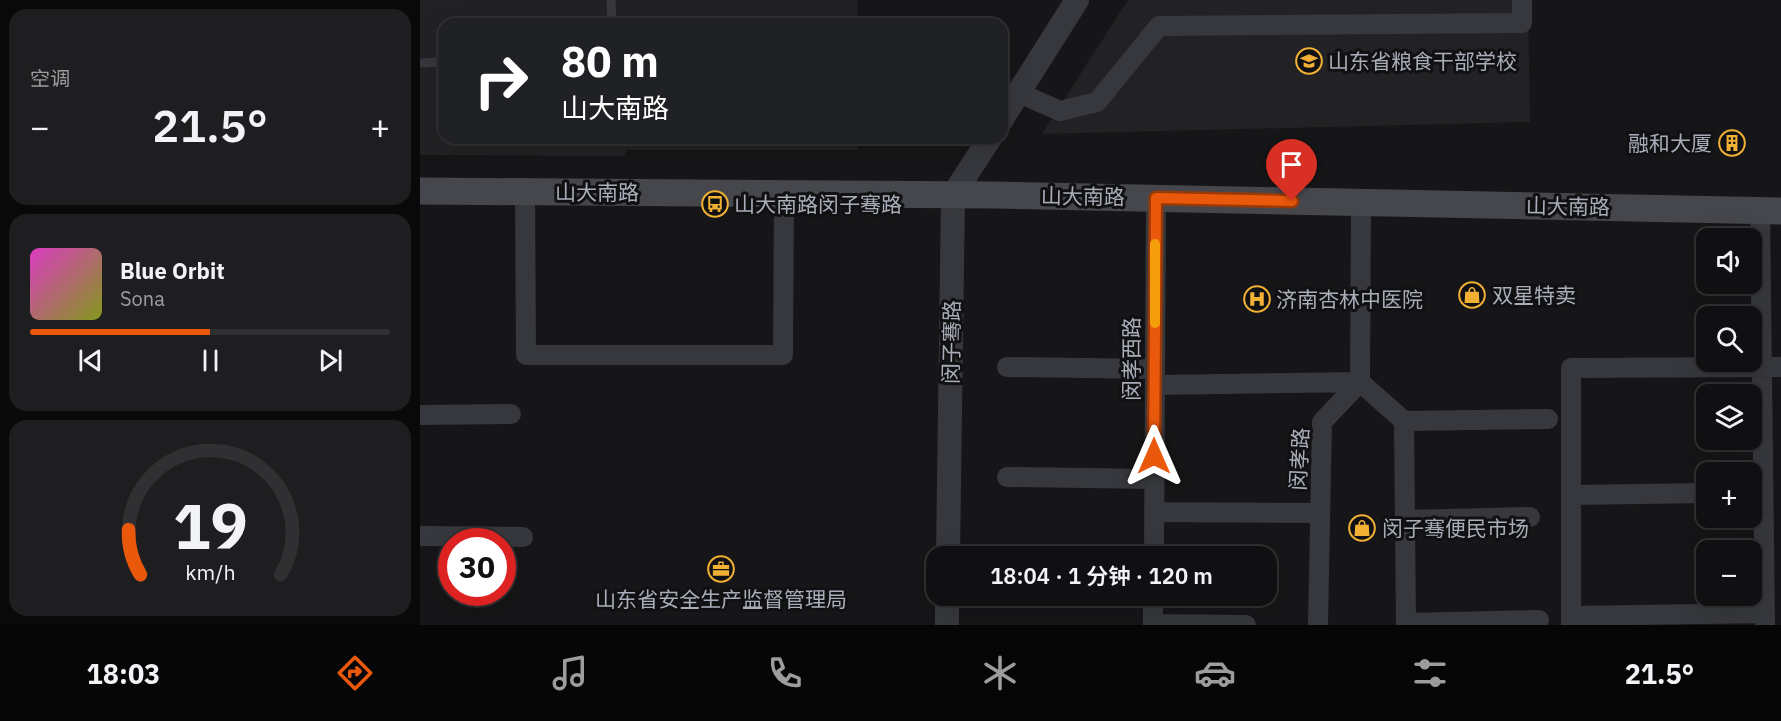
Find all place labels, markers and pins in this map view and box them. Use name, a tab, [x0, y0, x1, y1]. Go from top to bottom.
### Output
school or university icon: 山东省粮食干部学校	[1294, 46, 1324, 76]
place label: 山东省粮食干部学校	[1328, 47, 1517, 75]
building icon: 融和大厦	[1717, 128, 1747, 158]
place label: 融和大厦	[1628, 129, 1712, 157]
pin	[1266, 139, 1317, 201]
bus stop icon: 山大南路闵子骞路	[700, 189, 730, 219]
place label: 山大南路闵子骞路	[734, 190, 902, 218]
shop icon: 双星特卖	[1457, 280, 1487, 310]
place label: 双星特卖	[1492, 281, 1576, 309]
hospital icon: 济南杏林中医院	[1242, 284, 1272, 314]
place label: 济南杏林中医院	[1276, 285, 1423, 313]
shop icon: 闵子骞便民市场	[1347, 513, 1377, 543]
place label: 闵子骞便民市场	[1382, 514, 1529, 542]
office icon: 山东省安全生产监督管理局	[706, 554, 736, 584]
place label: 山东省安全生产监督管理局	[595, 585, 847, 613]

